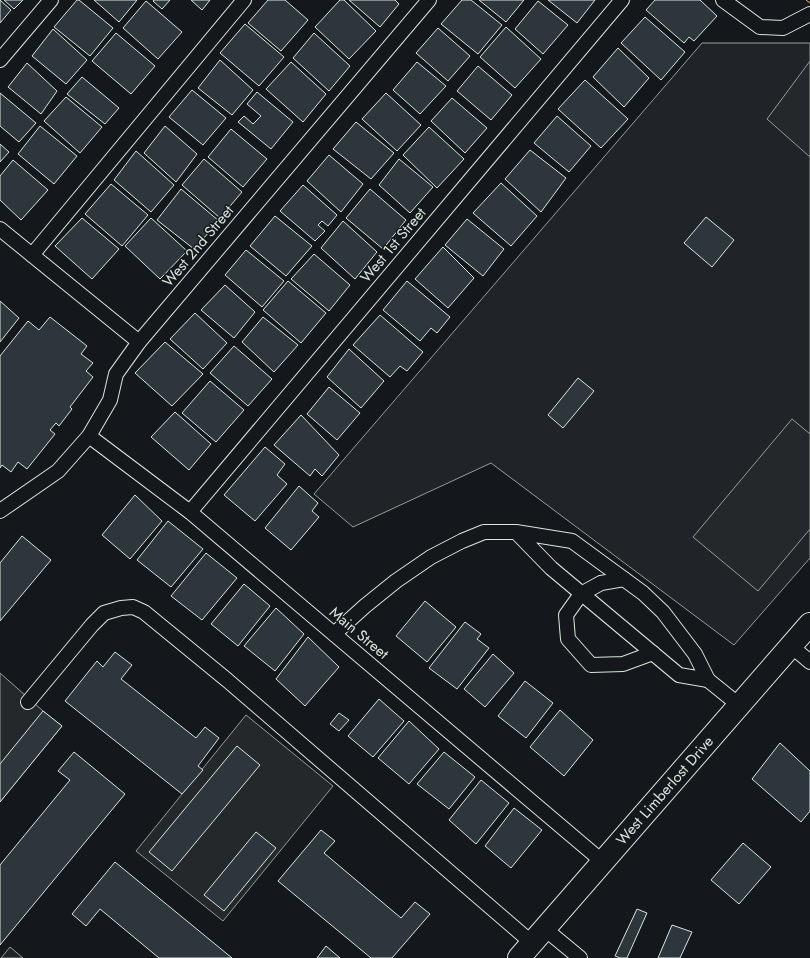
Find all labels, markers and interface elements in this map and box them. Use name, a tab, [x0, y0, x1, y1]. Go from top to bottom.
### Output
street label: West 2nd Street	[157, 200, 239, 292]
street label: West 1st Street	[355, 202, 431, 287]
street label: Main Street	[325, 602, 394, 665]
street label: West Limberlost Drive	[611, 731, 719, 850]

